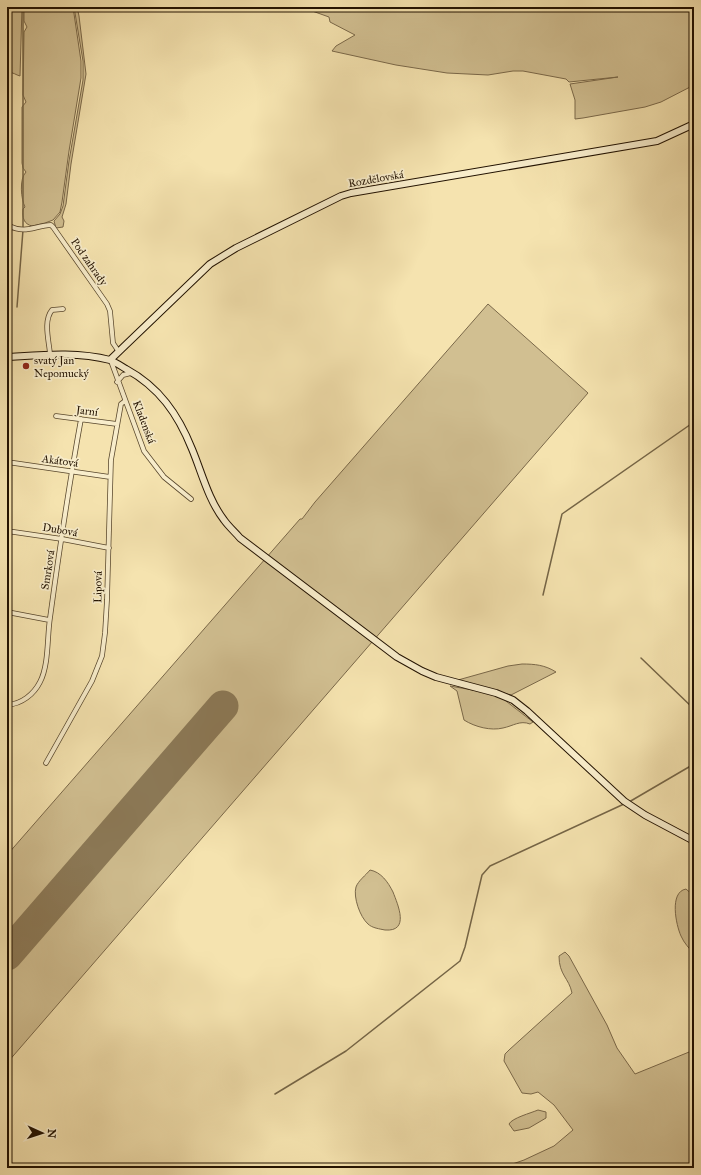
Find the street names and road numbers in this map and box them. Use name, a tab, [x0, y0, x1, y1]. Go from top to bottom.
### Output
street label: Rozdělovská	[347, 168, 405, 190]
street label: Pod zahrady	[68, 236, 111, 289]
street label: Kladenská	[130, 399, 158, 446]
street label: Jarní	[74, 403, 100, 420]
street label: Akátová	[40, 452, 79, 470]
street label: Dubová	[41, 521, 79, 540]
street label: Smrková	[38, 549, 58, 591]
street label: Lipová	[91, 570, 105, 603]

